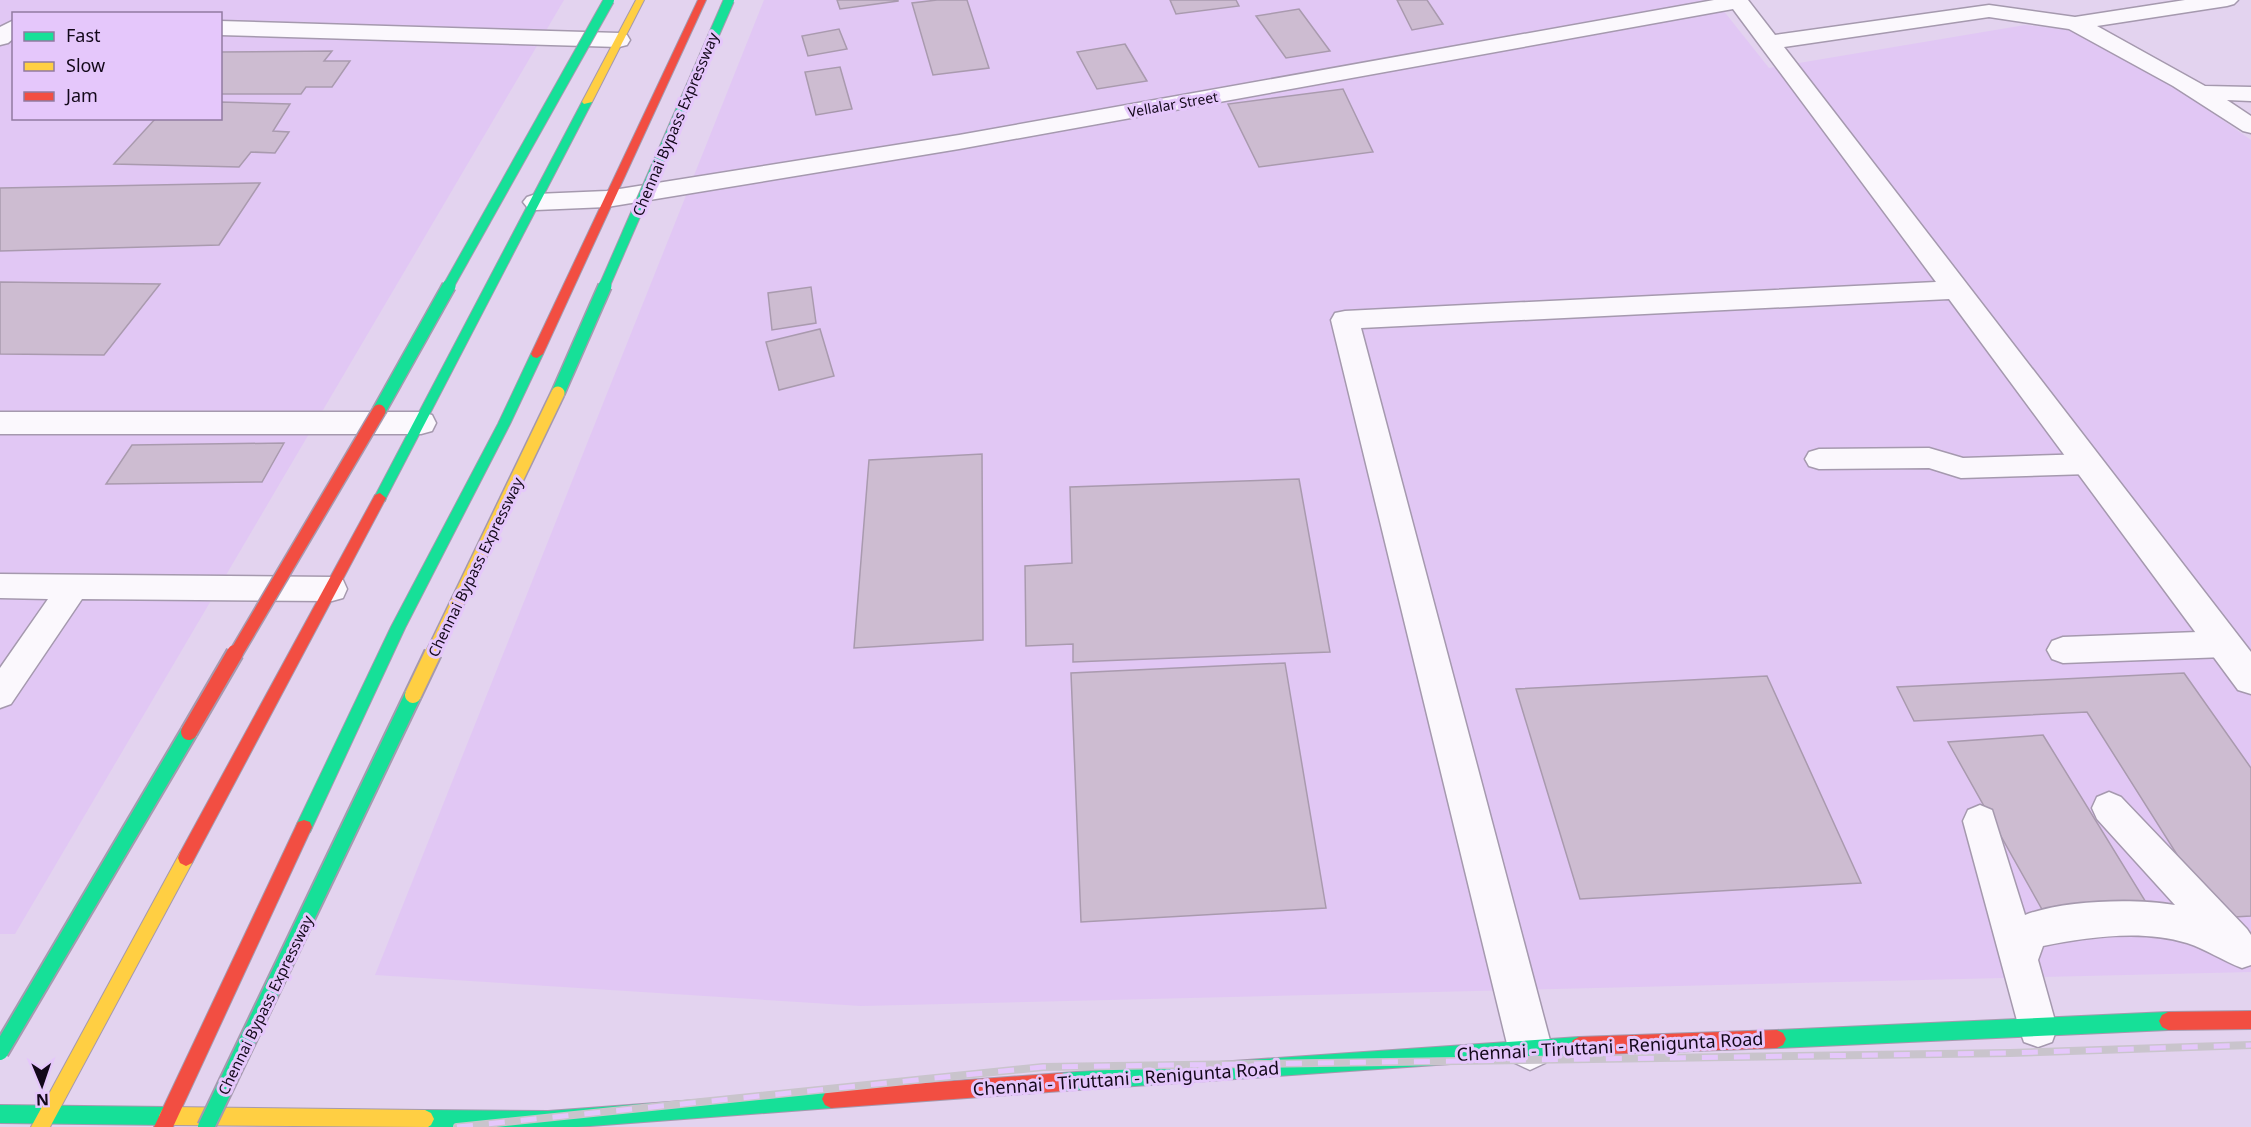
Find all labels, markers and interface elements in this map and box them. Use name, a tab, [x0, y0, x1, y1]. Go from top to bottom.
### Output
legend	[12, 12, 222, 120]
text: Fast	[66, 23, 101, 47]
street label: Chennai Bypass Expressway	[627, 29, 723, 219]
text: Slow	[66, 53, 105, 77]
text: Jam	[64, 83, 98, 107]
street label: Vellalar Street	[1127, 87, 1219, 121]
street label: Chennai Bypass Expressway	[423, 474, 527, 660]
street label: Chennai Bypass Expressway	[213, 912, 317, 1098]
street label: Chennai - Tiruttani - Renigunta Road	[1456, 1026, 1764, 1066]
north arrow	[12, 1055, 72, 1115]
street label: Chennai - Tiruttani - Renigunta Road	[972, 1055, 1280, 1101]
text: N	[36, 1089, 49, 1111]

